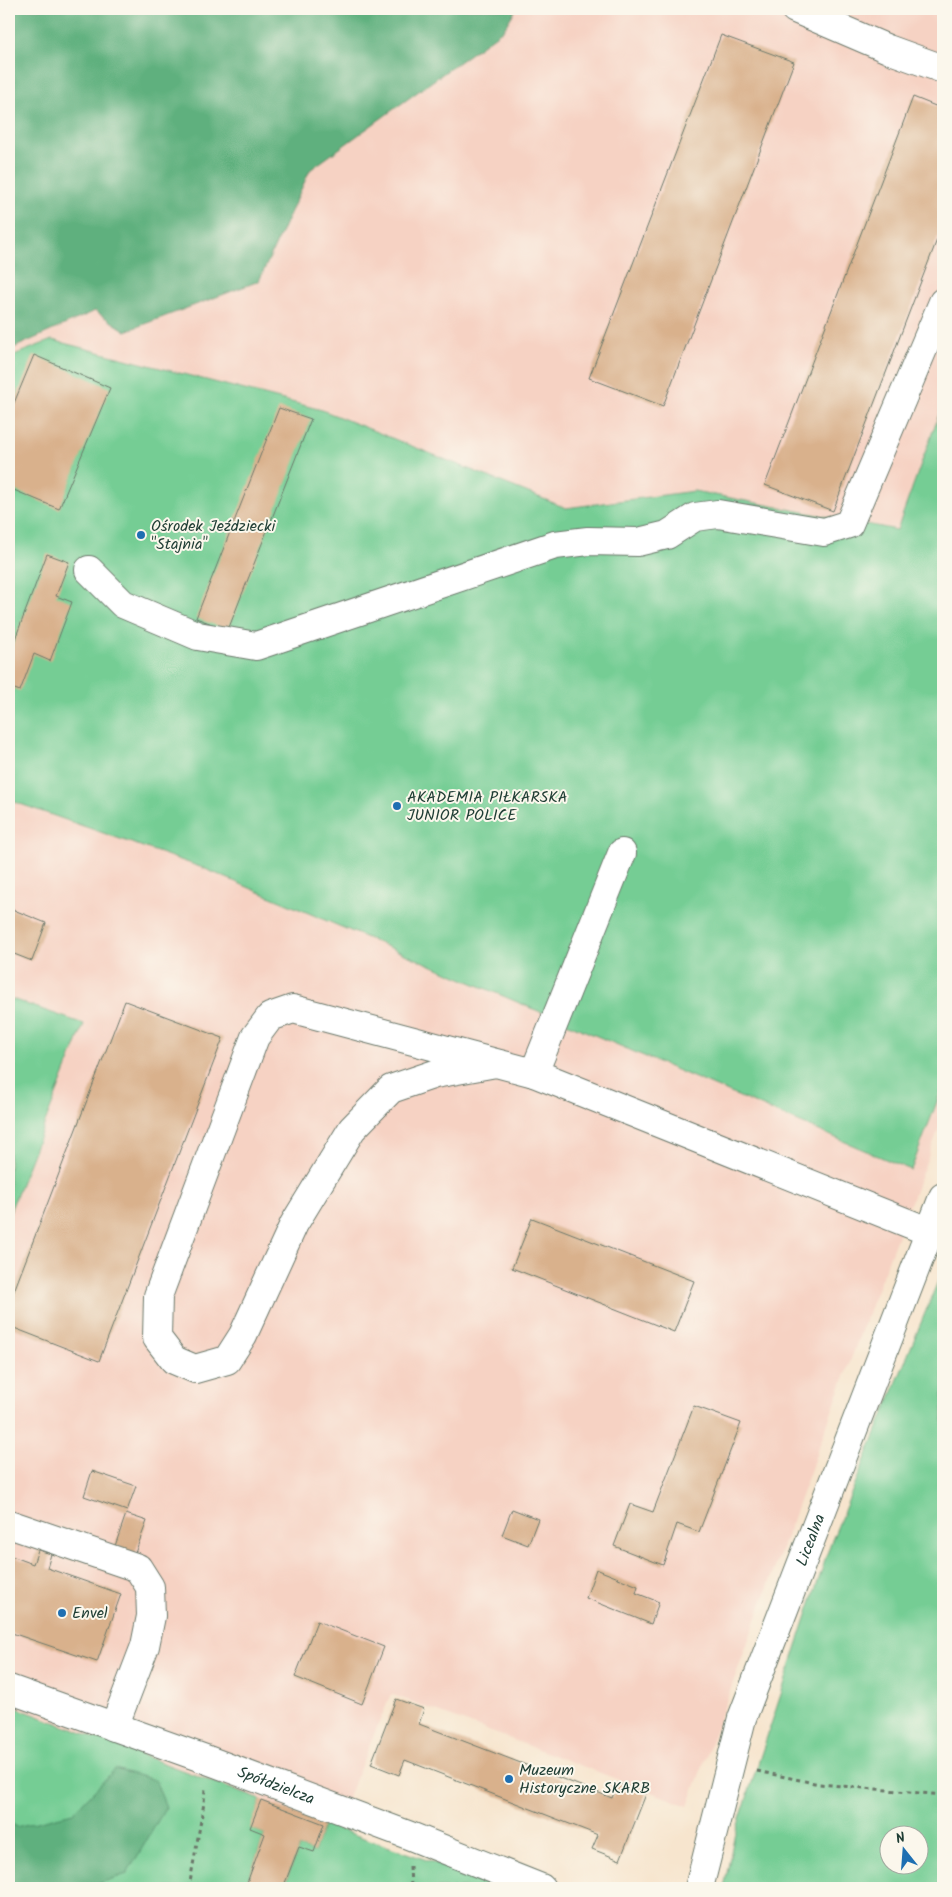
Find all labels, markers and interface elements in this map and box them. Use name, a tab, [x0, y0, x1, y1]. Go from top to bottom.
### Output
place label: Ośrodek Jeździecki "Stajnia"	[151, 514, 277, 557]
marker: Ośrodek Jeździecki "Stajnia"	[135, 529, 147, 541]
place label: AKADEMIA PIŁKARSKA JUNIOR POLICE	[407, 785, 568, 828]
marker: AKADEMIA PIŁKARSKA JUNIOR POLICE	[391, 800, 403, 812]
street label: Licealna	[789, 1510, 832, 1570]
place label: Envel	[72, 1601, 108, 1626]
marker: Envel	[56, 1607, 68, 1619]
place label: Muzeum Historyczne SKARB	[519, 1758, 650, 1801]
street label: Spółdzielcza	[234, 1760, 318, 1811]
marker: Muzeum Historyczne SKARB	[503, 1773, 515, 1785]
north arrow	[880, 1824, 930, 1874]
text: N	[893, 1827, 908, 1850]

